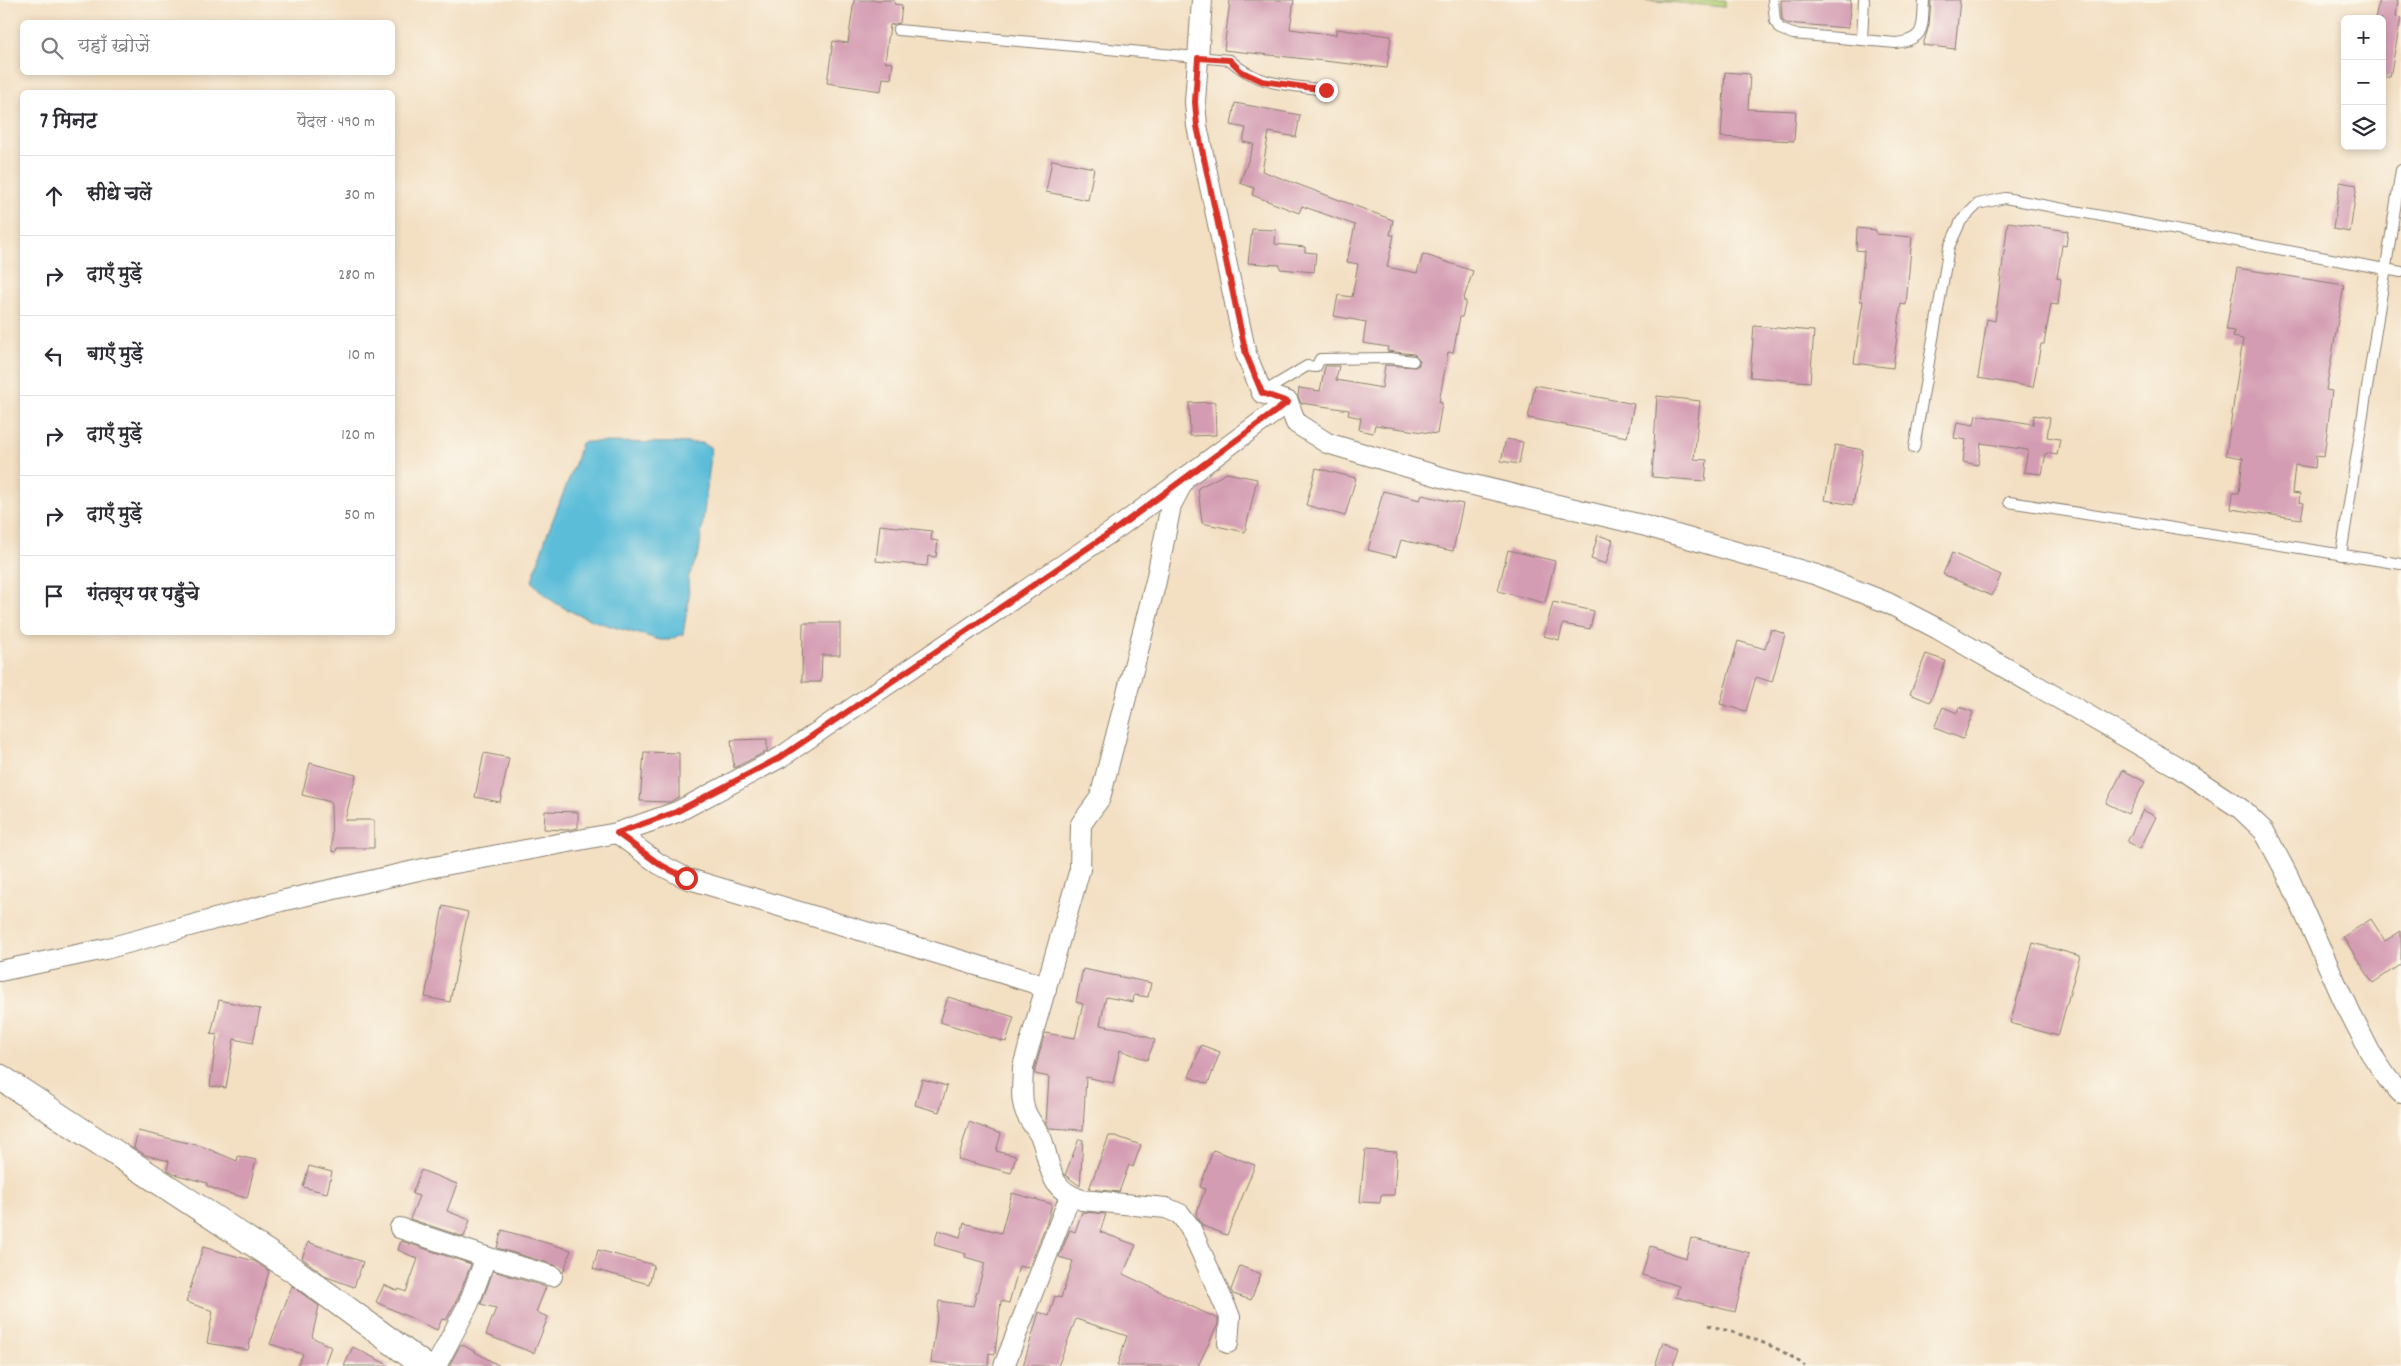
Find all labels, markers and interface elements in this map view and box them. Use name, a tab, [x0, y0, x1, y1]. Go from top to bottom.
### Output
map controls	[2341, 15, 2386, 150]
button: +	[2341, 15, 2386, 60]
search box	[20, 20, 395, 75]
icon: search	[38, 34, 66, 62]
text: यहाँ खोजें	[78, 34, 150, 61]
button: −	[2341, 60, 2386, 105]
route end	[1315, 79, 1338, 102]
button: layers	[2341, 105, 2386, 150]
text: 7 मिनट	[40, 108, 97, 138]
text: पैदल · 490 m	[297, 111, 375, 134]
icon: ahead	[40, 182, 68, 210]
text: सीधे चलें	[87, 182, 152, 209]
text: 30 m	[345, 184, 375, 207]
icon: right	[40, 262, 68, 290]
text: दाएँ मुड़ें	[87, 262, 142, 289]
text: 280 m	[338, 264, 375, 287]
icon: left	[40, 342, 68, 370]
text: बाएँ मुड़ें	[87, 342, 143, 369]
text: 10 m	[348, 344, 375, 367]
icon: right	[40, 422, 68, 450]
text: दाएँ मुड़ें	[87, 422, 142, 449]
text: 120 m	[341, 424, 375, 447]
icon: right	[40, 502, 68, 530]
text: दाएँ मुड़ें	[87, 502, 142, 529]
text: 50 m	[344, 504, 375, 527]
icon: arrive	[40, 582, 68, 610]
text: गंतव्य पर पहुँचे	[87, 582, 199, 609]
route start	[675, 867, 698, 890]

